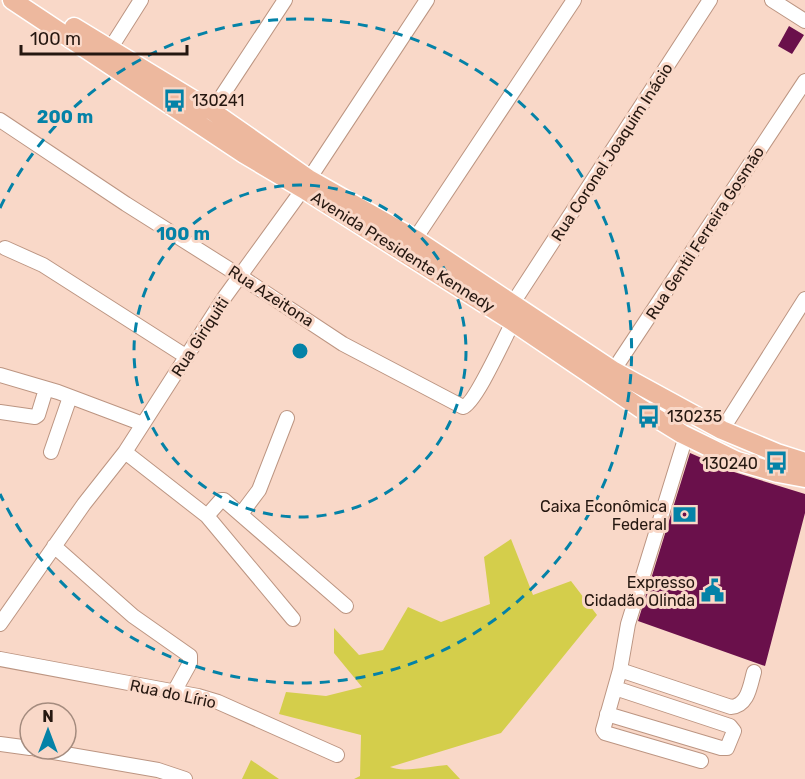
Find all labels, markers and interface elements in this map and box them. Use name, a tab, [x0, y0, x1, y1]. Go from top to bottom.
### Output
scale bar	[21, 18, 188, 56]
text: 100 m	[30, 28, 81, 50]
street label: Rua Coronel Joaquim Inácio	[547, 59, 677, 245]
bus stop icon: 130241	[161, 87, 187, 113]
place label: 130241	[192, 91, 244, 110]
text: 200 m	[37, 106, 93, 128]
street label: Rua Gentil Ferreira Gosmão	[642, 143, 768, 323]
street label: Avenida Presidente Kennedy	[308, 188, 498, 317]
text: 100 m	[156, 223, 210, 245]
street label: Rua Azeitona	[225, 261, 317, 331]
street label: Rua Giriquiti	[167, 294, 233, 380]
centre of rings	[290, 341, 310, 361]
bus stop icon: 130235	[636, 403, 662, 429]
place label: 130235	[667, 407, 722, 426]
bus stop icon: 130240	[763, 450, 789, 476]
place label: 130240	[702, 454, 758, 473]
place label: Caixa Econômica Federal	[540, 497, 667, 534]
bank icon: Caixa Econômica Federal	[672, 502, 698, 528]
place label: Expresso Cidadão Olinda	[584, 573, 695, 610]
public building icon: Expresso Cidadão Olinda	[700, 578, 726, 604]
street label: Rua do Lírio	[128, 676, 218, 712]
north arrow	[18, 701, 78, 761]
text: N	[42, 707, 54, 726]

